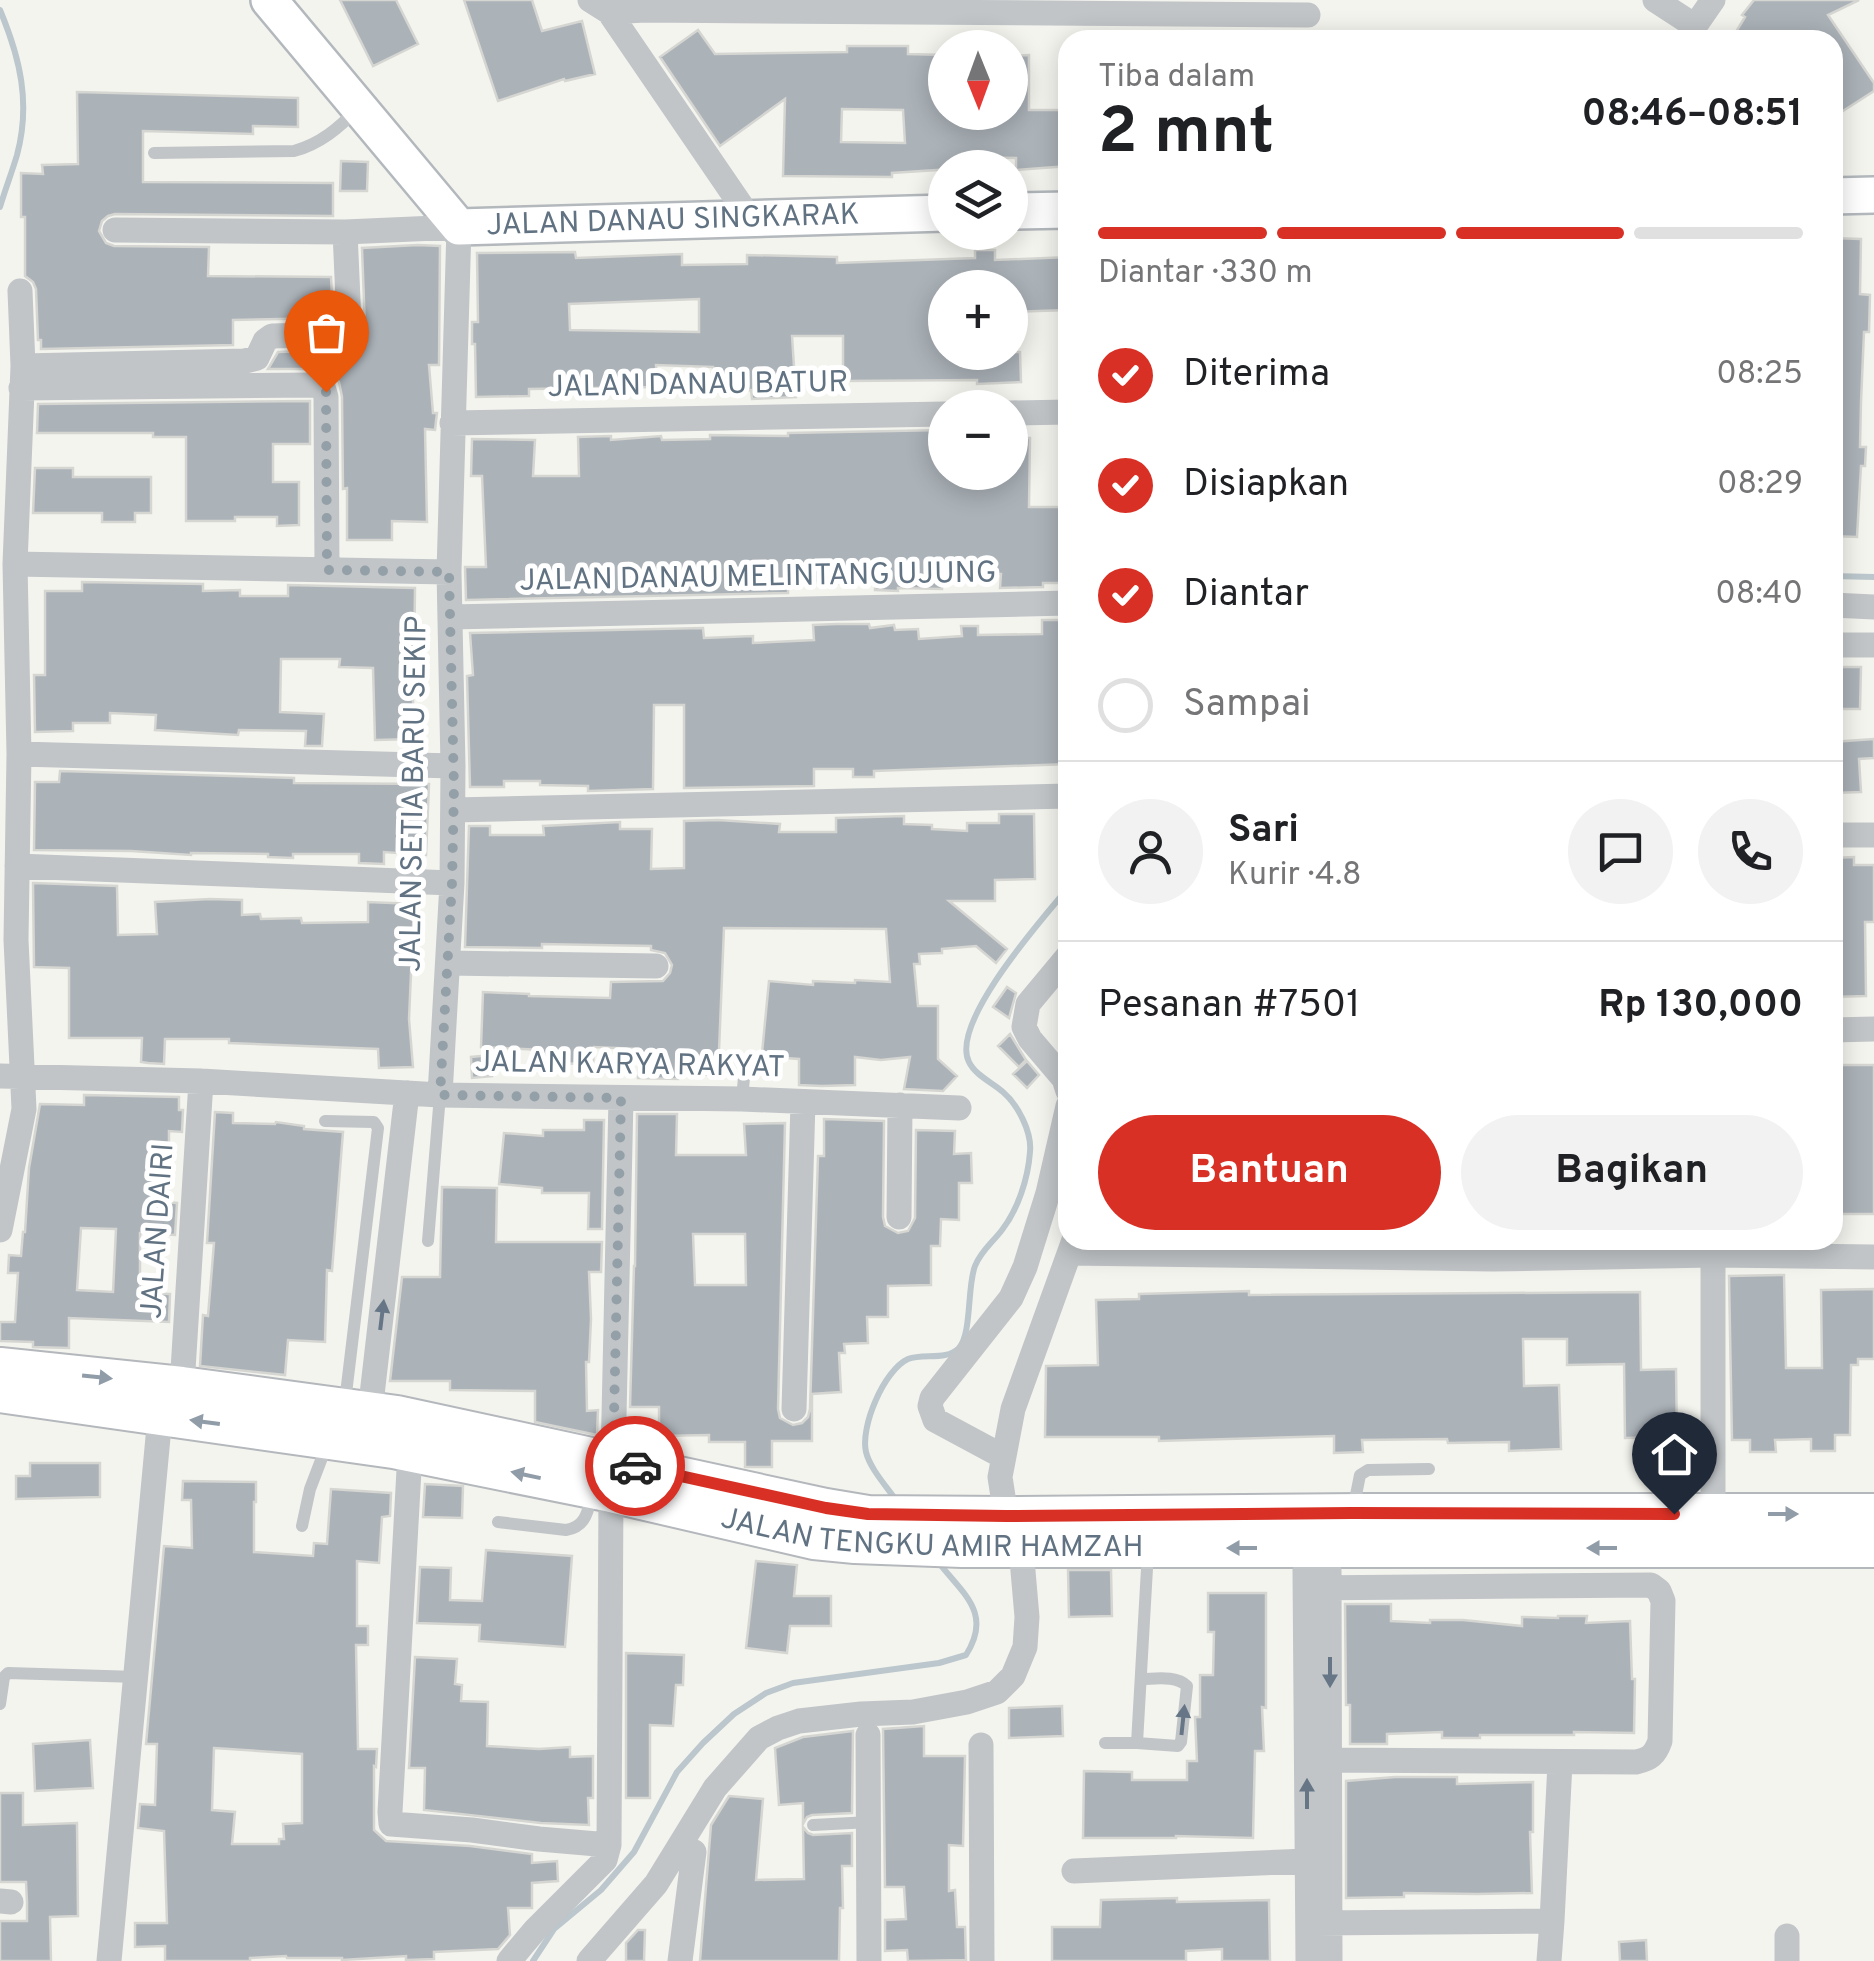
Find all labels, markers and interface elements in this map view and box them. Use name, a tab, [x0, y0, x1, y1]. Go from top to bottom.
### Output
north arrow	[928, 30, 1028, 130]
map controls	[928, 30, 1028, 490]
text: Tiba dalam	[1098, 58, 1255, 98]
text: 08:46–08:51	[1582, 91, 1803, 140]
text: 2 mnt	[1098, 94, 1274, 176]
button: layers	[928, 150, 1028, 250]
street label: JALAN DANAU SINGKARAK	[486, 197, 860, 245]
text: Diantar · 330 m	[1098, 254, 1313, 294]
button: +	[928, 270, 1028, 370]
pin	[284, 290, 369, 393]
icon: bag	[299, 305, 354, 360]
icon: check	[1098, 348, 1153, 403]
text: Diterima	[1183, 351, 1330, 400]
text: 08:25	[1716, 355, 1803, 395]
street label: JALAN DANAU BATUR	[547, 365, 849, 407]
button: −	[928, 390, 1028, 490]
icon: check	[1098, 458, 1153, 513]
text: Disiapkan	[1183, 461, 1349, 510]
text: 08:29	[1717, 465, 1803, 505]
street label: JALAN DANAU MELINTANG UJUNG	[519, 555, 997, 601]
icon: check	[1098, 568, 1153, 623]
text: Diantar	[1183, 571, 1309, 620]
text: 08:40	[1715, 575, 1803, 615]
street label: JALAN SETIA BARU SEKIP	[393, 615, 437, 973]
text: Sampai	[1183, 681, 1311, 730]
button: person	[1098, 799, 1203, 904]
button: chat	[1568, 799, 1673, 904]
button: phone	[1698, 799, 1803, 904]
text: Sari	[1228, 807, 1299, 856]
text: Kurir · 4.8	[1228, 856, 1362, 896]
text: Pesanan #7501	[1098, 982, 1360, 1031]
text: Rp 130,000	[1598, 982, 1803, 1031]
street label: JALAN KARYA RAKYAT	[475, 1045, 785, 1087]
button: Bantuan	[1098, 1115, 1441, 1230]
button: Bagikan	[1461, 1115, 1803, 1230]
street label: JALAN DAIRI	[134, 1142, 184, 1320]
one-way arrow	[374, 1299, 390, 1331]
one-way arrow	[82, 1369, 113, 1385]
pin	[1632, 1412, 1717, 1515]
one-way arrow	[189, 1413, 221, 1429]
courier	[585, 1416, 685, 1516]
icon: home	[1647, 1427, 1702, 1482]
icon: car	[608, 1439, 663, 1494]
one-way arrow	[510, 1467, 541, 1483]
street label: JALAN TENGKU AMIR HAMZAH	[717, 1501, 1143, 1567]
one-way arrow	[1767, 1506, 1799, 1522]
one-way arrow	[1225, 1540, 1257, 1556]
one-way arrow	[1585, 1540, 1617, 1556]
one-way arrow	[1322, 1656, 1338, 1688]
one-way arrow	[1175, 1704, 1191, 1736]
one-way arrow	[1299, 1777, 1315, 1809]

